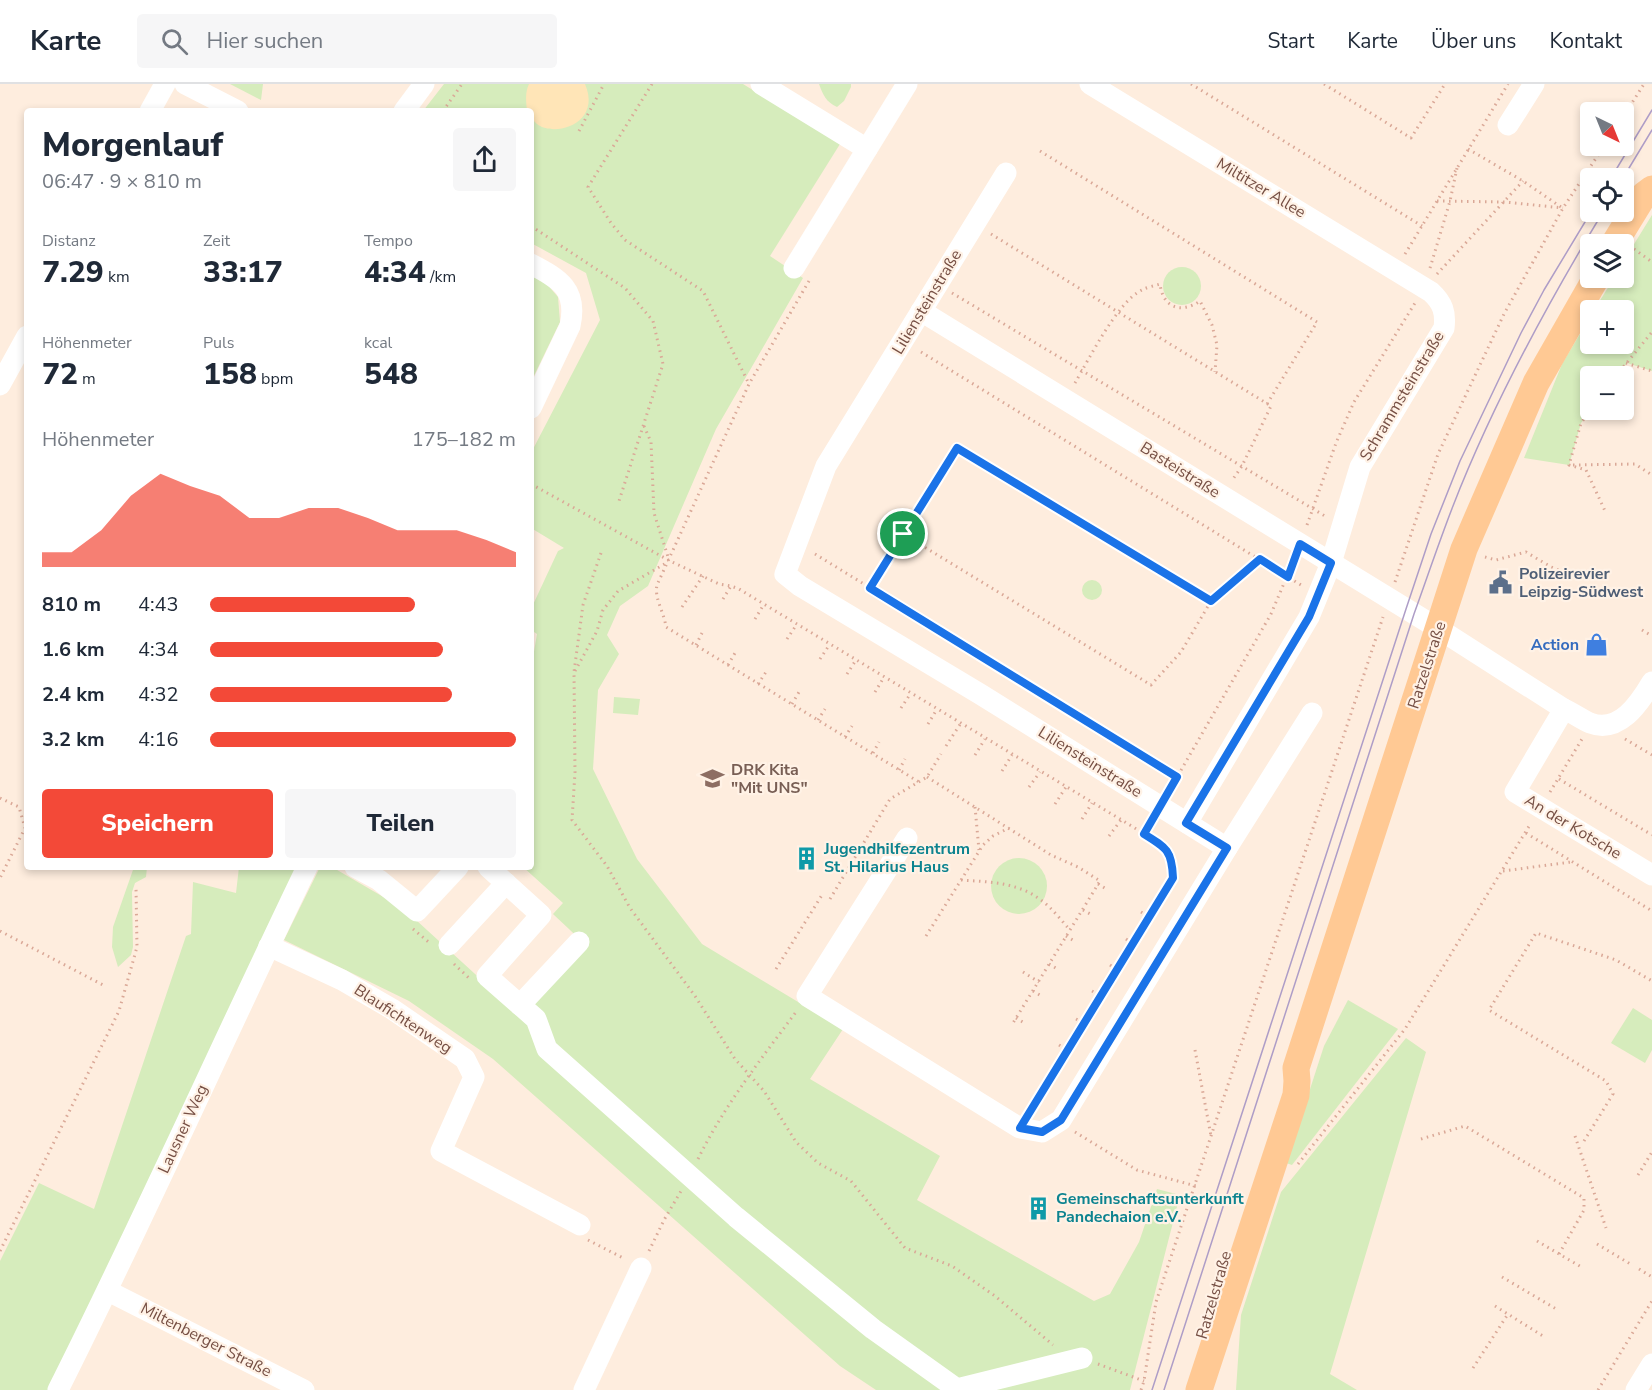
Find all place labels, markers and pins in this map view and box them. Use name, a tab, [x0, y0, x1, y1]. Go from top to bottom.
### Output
pin	[877, 508, 928, 559]
place label: Polizeirevier Leipzig-Südwest	[1519, 563, 1644, 603]
public building icon: Polizeirevier Leipzig-Südwest	[1488, 570, 1514, 596]
shop icon: Action	[1584, 632, 1610, 658]
place label: Action	[1531, 634, 1579, 656]
place label: DRK Kita "Mit UNS"	[731, 759, 808, 799]
school or university icon: DRK Kita "Mit UNS"	[700, 766, 726, 792]
place label: Jugendhilfezentrum St. Hilarius Haus	[823, 838, 970, 878]
building icon: Jugendhilfezentrum St. Hilarius Haus	[793, 845, 819, 871]
place label: Gemeinschaftsunterkunft Pandechaion e.V.	[1056, 1188, 1245, 1228]
building icon: Gemeinschaftsunterkunft Pandechaion e.V.	[1025, 1195, 1051, 1221]

